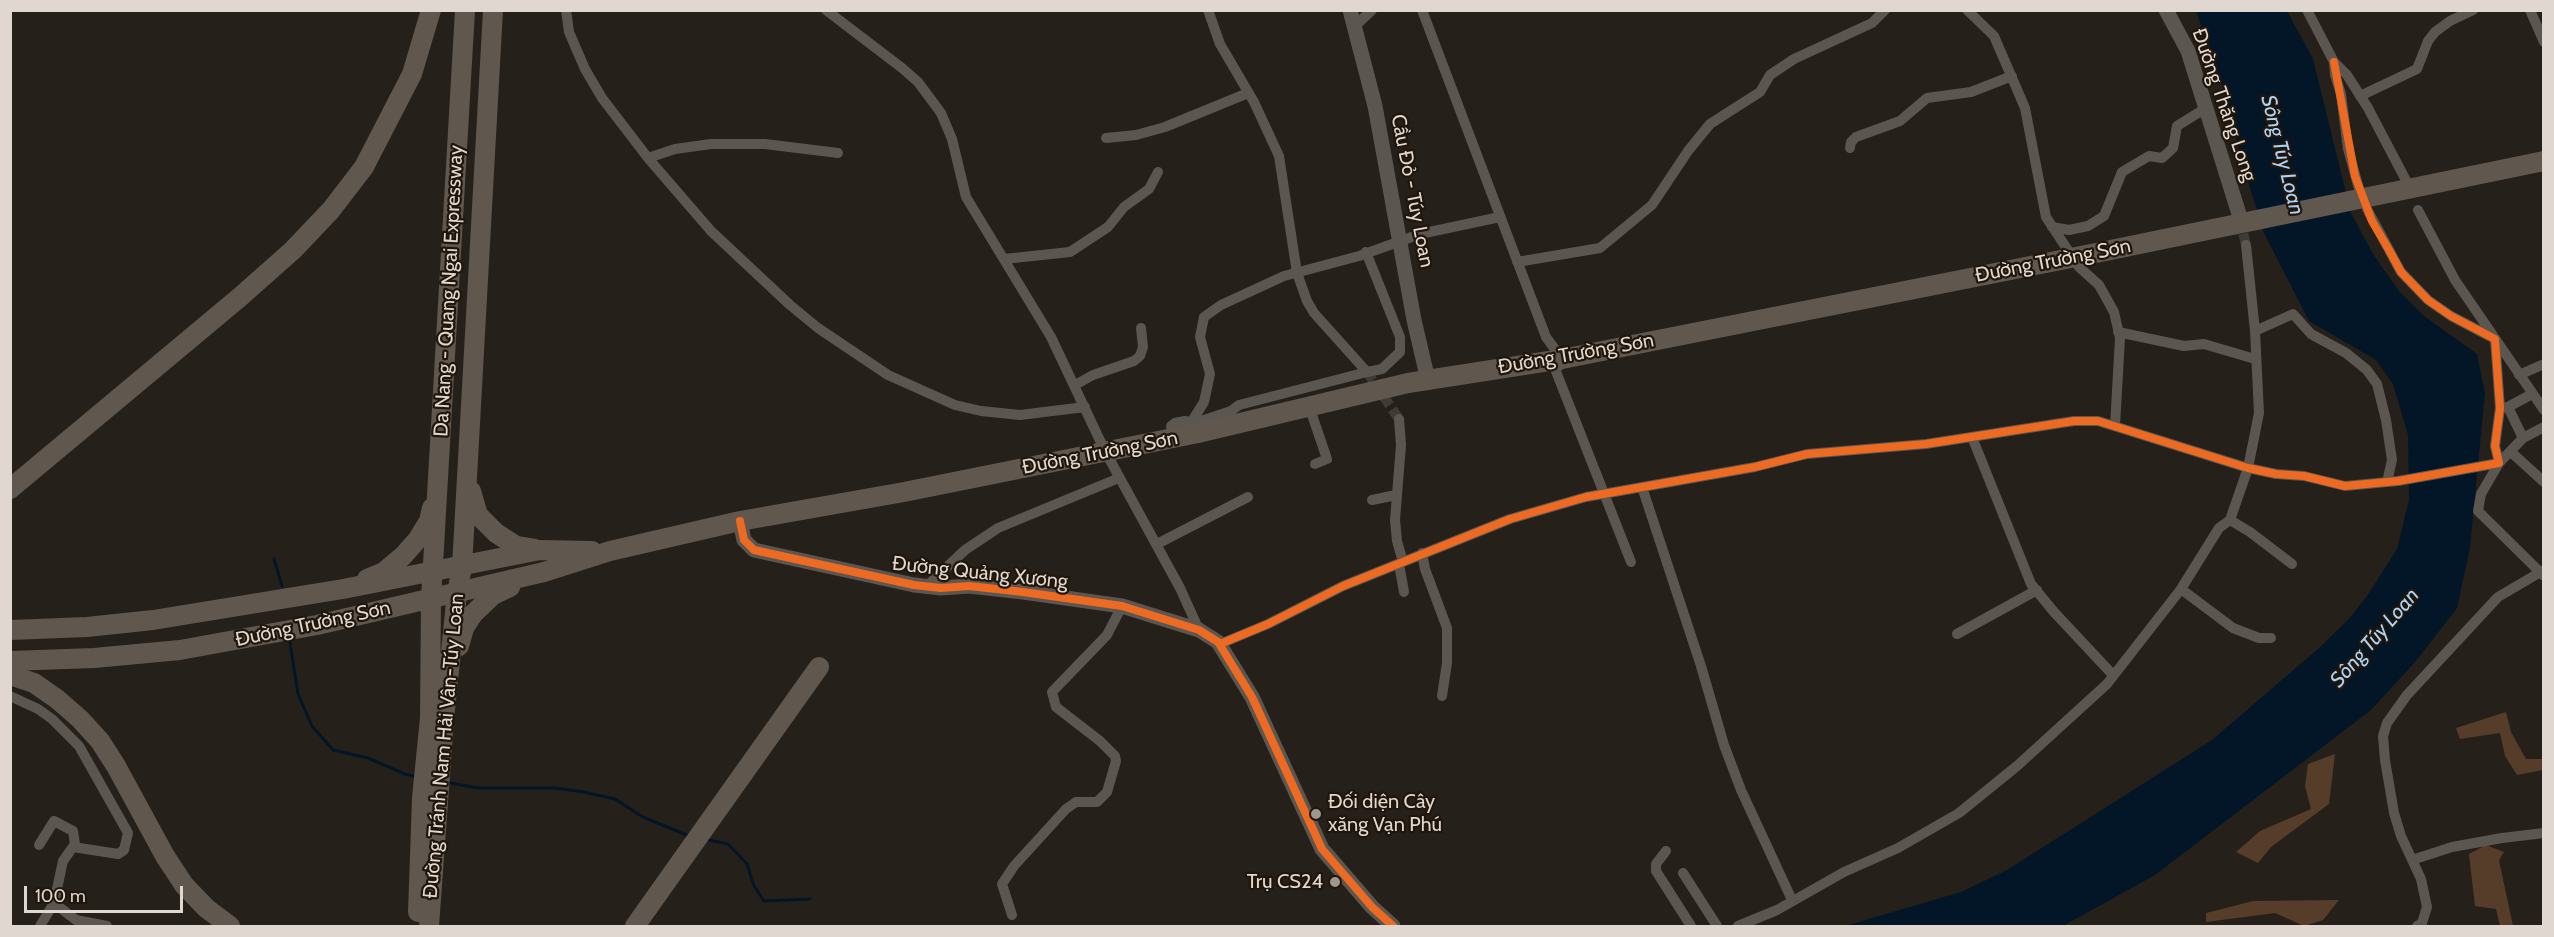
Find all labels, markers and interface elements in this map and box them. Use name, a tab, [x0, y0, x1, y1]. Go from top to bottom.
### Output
street label: Đường Thăng Long	[2187, 25, 2261, 185]
water label: Sông Túy Loan	[2255, 92, 2309, 218]
street label: Cầu Đỏ - Túy Loan	[1385, 112, 1439, 270]
street label: Da Nang - Quang Ngai Expressway	[429, 145, 469, 437]
street label: Đường Trường Sơn	[1973, 234, 2133, 288]
street label: Đường Trường Sơn	[1496, 328, 1656, 380]
street label: Đường Trường Sơn	[1020, 426, 1180, 480]
street label: Đường Quảng Xương	[891, 552, 1069, 594]
water label: Sông Túy Loan	[2325, 583, 2425, 693]
street label: Đường Tránh Nam Hải Vân-Túy Loan	[419, 592, 469, 900]
street label: Đường Trường Sơn	[233, 596, 393, 652]
place label: Đối diện Cây xăng Vạn Phú	[1328, 790, 1442, 837]
marker: Đối diện Cây xăng Vạn Phú	[1309, 807, 1323, 821]
place label: Trụ CS24	[1247, 870, 1323, 894]
scale bar	[27, 874, 186, 912]
marker: Trụ CS24	[1328, 875, 1342, 889]
text: 100 m	[35, 885, 86, 907]

